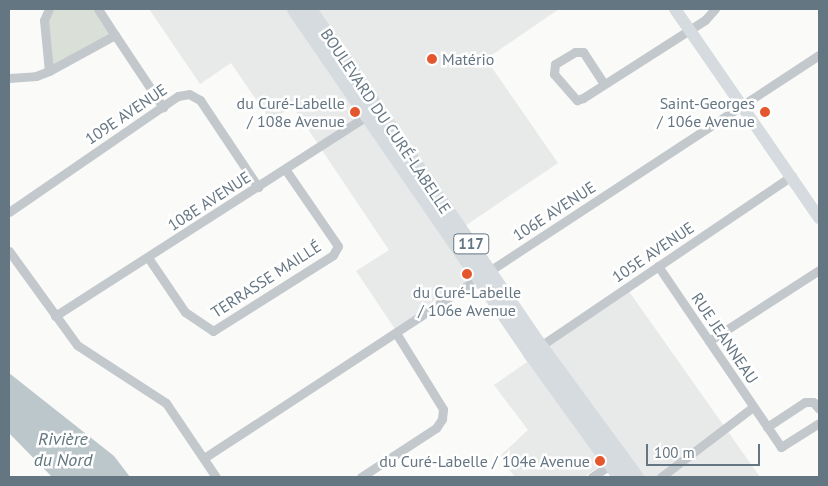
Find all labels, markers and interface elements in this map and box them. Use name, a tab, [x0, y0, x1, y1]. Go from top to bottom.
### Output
street label: BOULEVARD DU CURÉ-LABELLE	[317, 25, 455, 217]
place label: Matério	[442, 49, 494, 69]
marker: Matério	[426, 53, 438, 65]
street label: 109E AVENUE	[81, 79, 171, 149]
place label: du Curé-Labelle / 108e Avenue	[237, 93, 345, 131]
place label: Saint-Georges / 106e Avenue	[657, 93, 755, 131]
marker: du Curé-Labelle / 108e Avenue	[349, 106, 361, 118]
marker: Saint-Georges / 106e Avenue	[759, 106, 771, 118]
street label: 108E AVENUE	[164, 167, 254, 235]
street label: 106E AVENUE	[509, 177, 599, 245]
street label: 105E AVENUE	[608, 217, 698, 287]
road number: 117	[452, 232, 490, 256]
street label: TERRASSE MAILLÉ	[207, 236, 325, 322]
marker: du Curé-Labelle / 106e Avenue	[461, 268, 473, 280]
place label: du Curé-Labelle / 106e Avenue	[413, 282, 521, 320]
street label: RUE JEANNEAU	[688, 289, 762, 387]
water label: Rivière du Nord	[34, 429, 92, 472]
scale bar	[648, 434, 762, 466]
text: 100 m	[654, 443, 695, 462]
place label: du Curé-Labelle / 104e Avenue	[379, 451, 590, 471]
marker: du Curé-Labelle / 104e Avenue	[594, 455, 606, 467]

